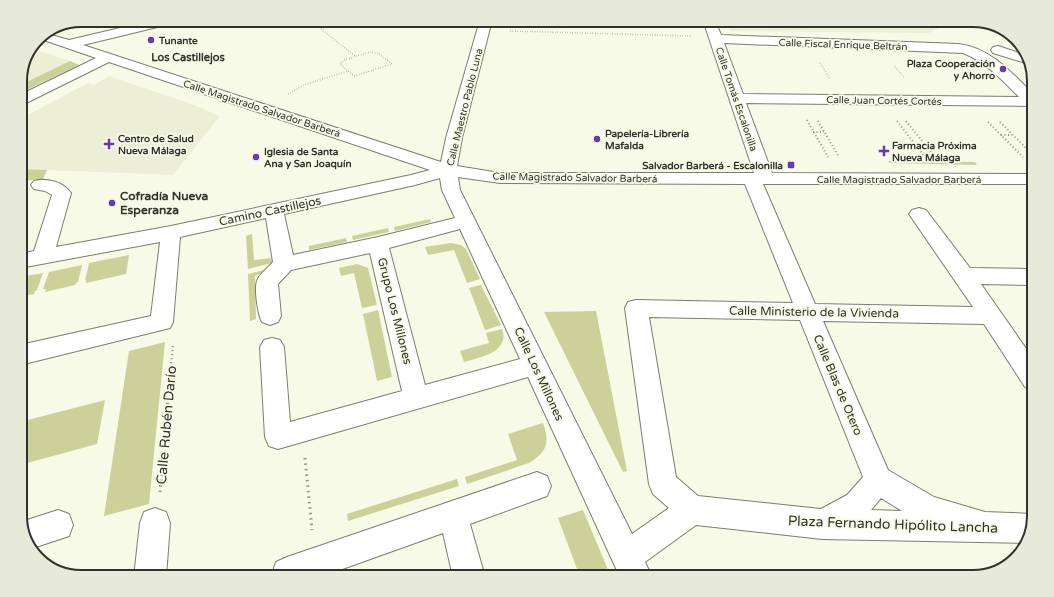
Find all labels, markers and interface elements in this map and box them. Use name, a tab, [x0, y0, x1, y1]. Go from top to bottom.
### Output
marker: Tunante	[146, 35, 156, 45]
place label: Tunante	[158, 35, 198, 47]
street label: Calle Fiscal Enrique Beltrán	[778, 37, 908, 53]
street label: Calle Tomás Escalonilla	[713, 46, 760, 153]
street label: Calle Maestro Pablo Luna	[445, 47, 485, 167]
district label: Los Castillejos	[151, 51, 226, 65]
place label: Plaza Cooperación y Ahorro	[907, 58, 995, 82]
marker: Plaza Cooperación y Ahorro	[998, 64, 1008, 74]
street label: Calle Magistrado Salvador Barberá	[182, 78, 342, 140]
street label: Calle Juan Cortés Cortés	[826, 94, 942, 108]
place label: Papelería-Librería Mafalda	[605, 128, 689, 152]
place label: Centro de Salud Nueva Málaga	[118, 133, 194, 157]
marker: Papelería-Librería Mafalda	[592, 134, 602, 144]
marker: Centro de Salud Nueva Málaga	[103, 138, 115, 150]
place label: Farmacia Próxima Nueva Málaga	[892, 140, 977, 164]
place label: Iglesia de Santa Ana y San Joaquín	[264, 146, 352, 170]
marker: Farmacia Próxima Nueva Málaga	[879, 146, 889, 156]
marker: Iglesia de Santa Ana y San Joaquín	[251, 152, 261, 162]
place label: Salvador Barberá - Escalonilla	[642, 160, 783, 172]
marker: Salvador Barberá - Escalonilla	[786, 160, 796, 170]
street label: Calle Magistrado Salvador Barberá	[493, 171, 657, 185]
street label: Calle Magistrado Salvador Barberá	[817, 174, 981, 186]
place label: Cofradía Nueva Esperanza	[120, 189, 209, 218]
street label: Camino Castillejos	[218, 193, 323, 229]
marker: Cofradía Nueva Esperanza	[107, 198, 117, 208]
street label: Grupo Los Millones	[375, 256, 415, 366]
street label: Calle Ministerio de la Vivienda	[729, 304, 899, 320]
street label: Calle Los Millones	[511, 325, 567, 423]
street label: Calle Blas de Otero	[810, 333, 866, 437]
street label: Calle Rubén Darío	[153, 365, 180, 485]
street label: Plaza Fernando Hipólito Lancha	[788, 512, 998, 537]

